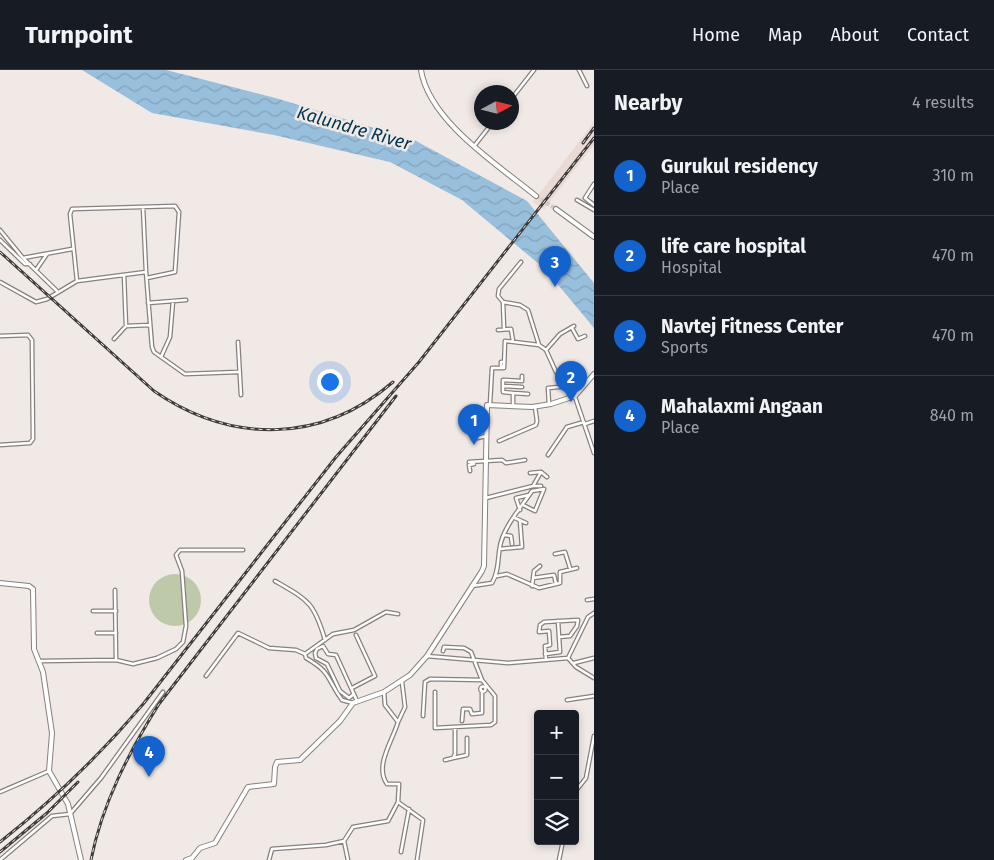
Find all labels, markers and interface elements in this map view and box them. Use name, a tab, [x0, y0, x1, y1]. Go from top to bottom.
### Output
text: Turnpoint	[25, 21, 132, 49]
text: Home	[692, 24, 740, 46]
text: Map	[768, 24, 802, 46]
text: About	[830, 24, 879, 46]
text: Contact	[907, 24, 969, 46]
north arrow	[474, 85, 519, 130]
text: Nearby	[614, 90, 682, 116]
text: 4 results	[912, 93, 974, 112]
water label: Kalundre River	[294, 101, 415, 155]
text: Gurukul residency	[661, 155, 818, 178]
text: 1	[626, 166, 634, 185]
text: 310 m	[933, 166, 974, 185]
text: Place	[661, 178, 700, 197]
text: life care hospital	[661, 235, 806, 258]
pin: 3	[539, 246, 571, 287]
text: 2	[626, 246, 634, 265]
text: 470 m	[932, 246, 974, 265]
text: Hospital	[661, 258, 722, 277]
text: Navtej Fitness Center	[661, 315, 843, 338]
text: 3	[626, 326, 634, 345]
text: 470 m	[932, 326, 974, 345]
text: Sports	[661, 338, 708, 357]
pin: 2	[555, 361, 587, 402]
your location	[317, 369, 343, 395]
text: Mahalaxmi Angaan	[661, 395, 823, 418]
pin: 1	[458, 404, 490, 445]
text: 4	[625, 406, 635, 425]
text: 840 m	[930, 406, 974, 425]
text: Place	[661, 418, 700, 437]
map controls	[534, 710, 579, 845]
button: +	[534, 710, 579, 755]
pin: 4	[133, 736, 165, 777]
button: −	[534, 755, 579, 800]
button: layers	[534, 800, 579, 845]

